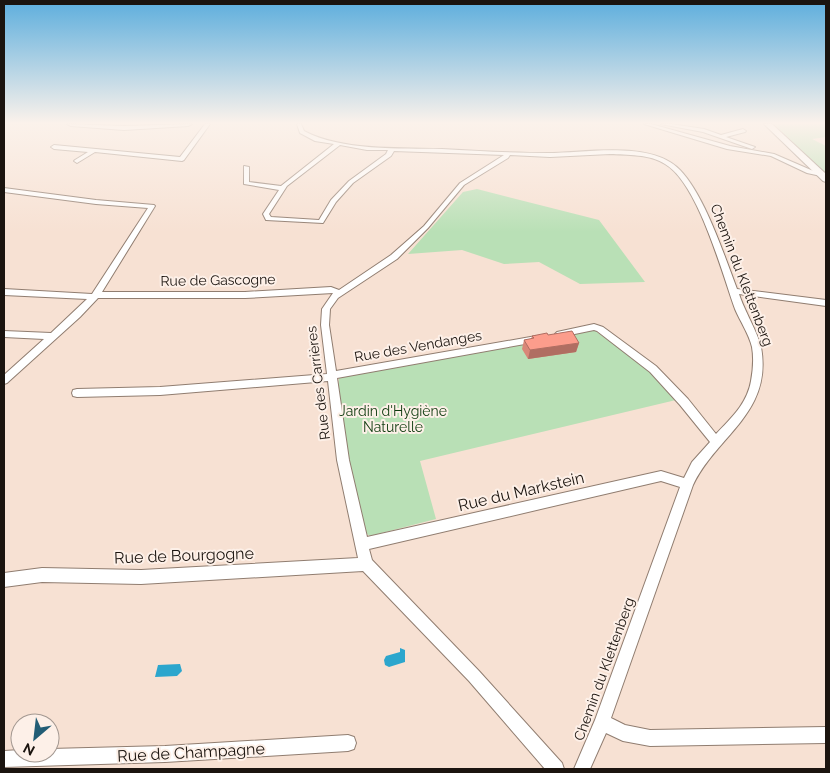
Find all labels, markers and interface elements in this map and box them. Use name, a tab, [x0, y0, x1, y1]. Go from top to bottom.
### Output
street label: Chemin du Klettenberg	[707, 202, 777, 348]
street label: Rue de Gascogne	[160, 271, 276, 289]
street label: Rue des Carrières	[303, 325, 333, 441]
street label: Rue des Vendanges	[353, 327, 483, 365]
park label: Jardin d'Hygiène Naturelle	[339, 403, 447, 435]
street label: Rue du Markstein	[456, 468, 586, 515]
street label: Rue de Bourgogne	[114, 544, 254, 567]
street label: Chemin du Klettenberg	[571, 595, 637, 743]
north arrow	[10, 713, 60, 763]
street label: Rue de Champagne	[117, 739, 265, 766]
text: N	[20, 740, 37, 759]

